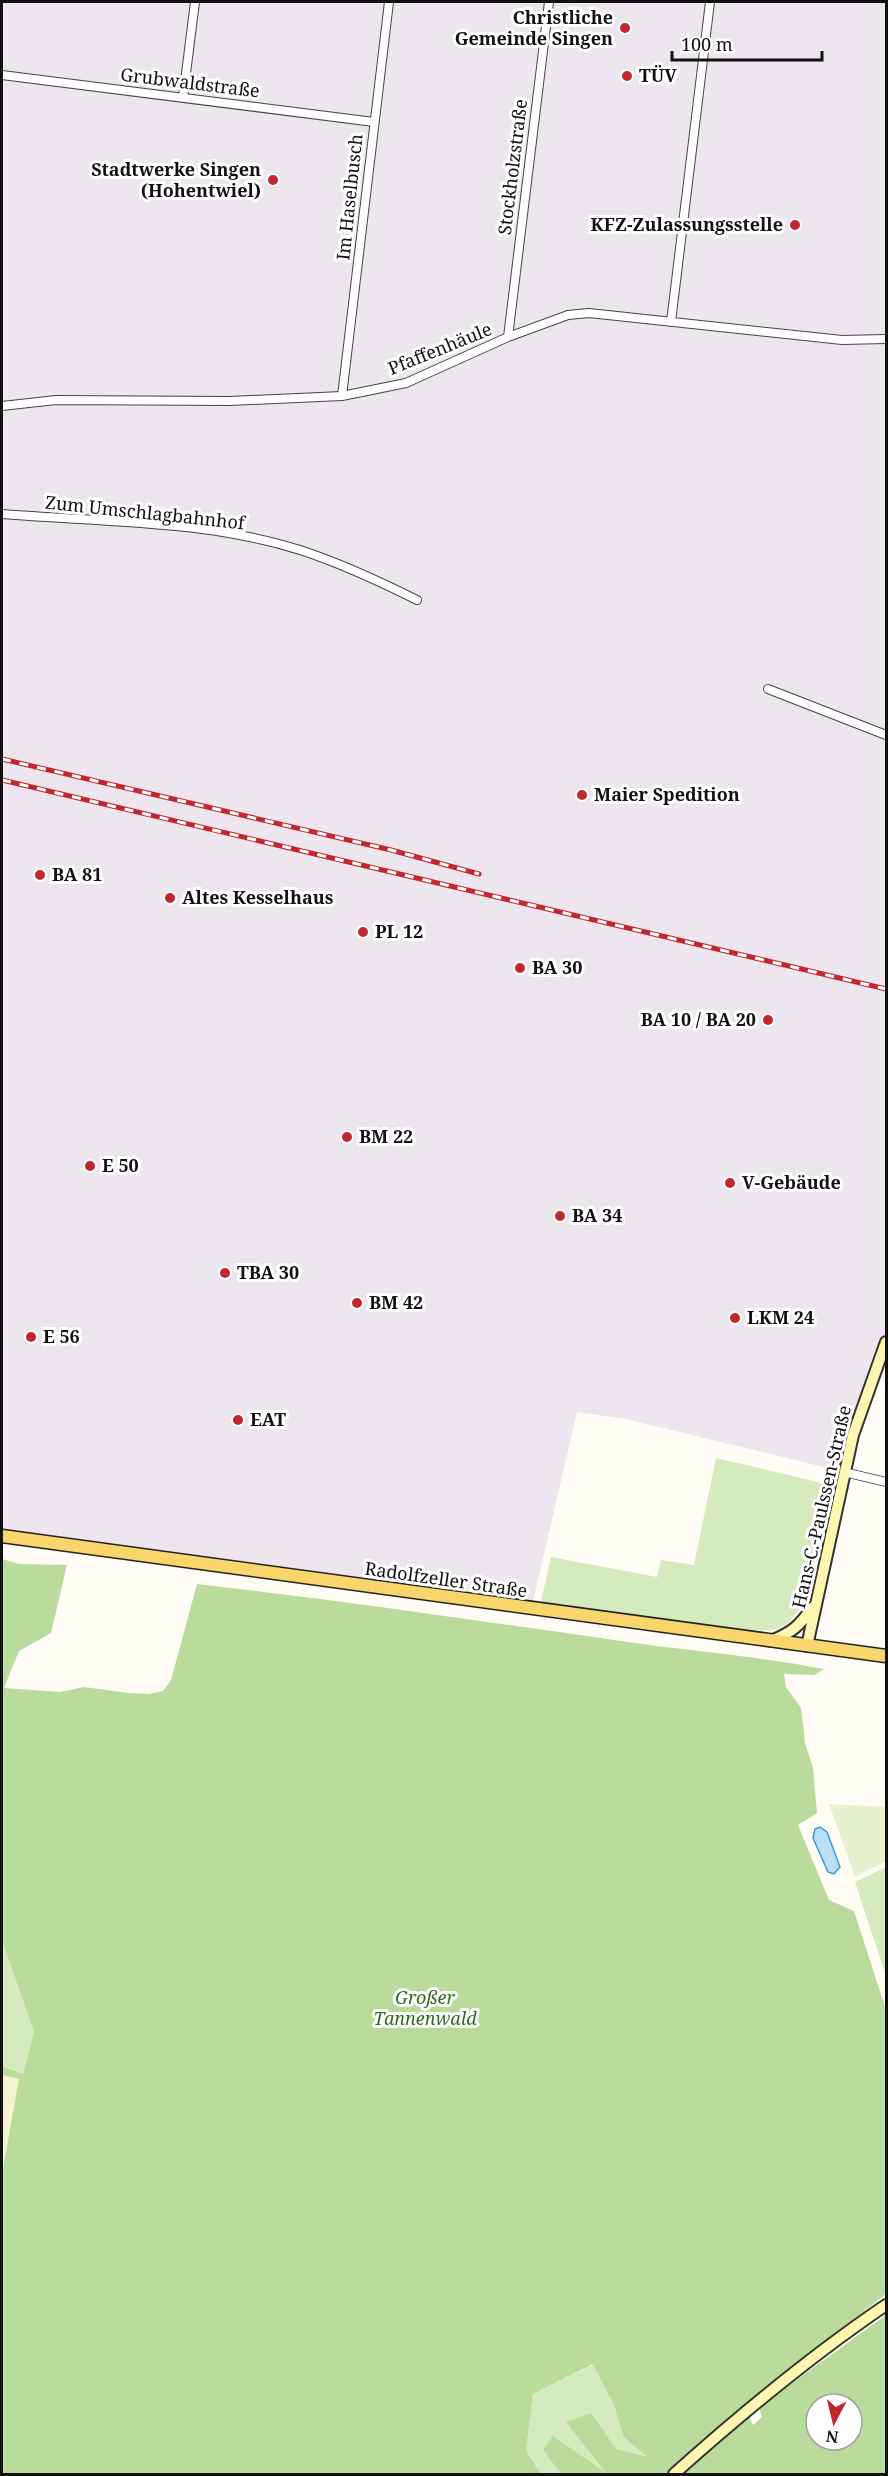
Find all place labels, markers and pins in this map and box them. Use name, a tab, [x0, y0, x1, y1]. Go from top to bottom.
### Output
place label: Christliche Gemeinde Singen	[455, 5, 613, 50]
marker: Christliche Gemeinde Singen	[618, 21, 632, 35]
place label: TÜV	[639, 63, 677, 87]
marker: TÜV	[620, 69, 634, 83]
place label: Stadtwerke Singen (Hohentwiel)	[91, 157, 261, 202]
marker: Stadtwerke Singen (Hohentwiel)	[266, 173, 280, 187]
place label: KFZ-Zulassungsstelle	[591, 212, 783, 236]
marker: KFZ-Zulassungsstelle	[788, 218, 802, 232]
place label: Maier Spedition	[594, 782, 740, 806]
marker: Maier Spedition	[575, 788, 589, 802]
place label: BA 81	[52, 862, 102, 886]
marker: BA 81	[33, 868, 47, 882]
place label: Altes Kesselhaus	[182, 885, 334, 909]
marker: Altes Kesselhaus	[163, 891, 177, 905]
place label: PL 12	[375, 919, 423, 943]
marker: PL 12	[356, 925, 370, 939]
place label: BA 30	[532, 955, 582, 979]
marker: BA 30	[513, 961, 527, 975]
place label: BA 10 / BA 20	[641, 1007, 756, 1031]
marker: BA 10 / BA 20	[761, 1013, 775, 1027]
place label: BM 22	[359, 1124, 413, 1148]
marker: BM 22	[340, 1130, 354, 1144]
place label: E 50	[102, 1153, 139, 1177]
marker: E 50	[83, 1159, 97, 1173]
place label: V-Gebäude	[742, 1170, 841, 1194]
marker: V-Gebäude	[723, 1176, 737, 1190]
place label: BA 34	[572, 1203, 622, 1227]
marker: BA 34	[553, 1209, 567, 1223]
place label: TBA 30	[237, 1260, 299, 1284]
marker: TBA 30	[218, 1266, 232, 1280]
place label: BM 42	[369, 1290, 423, 1314]
marker: BM 42	[350, 1296, 364, 1310]
place label: LKM 24	[747, 1305, 814, 1329]
marker: LKM 24	[728, 1311, 742, 1325]
place label: E 56	[43, 1324, 80, 1348]
marker: E 56	[24, 1330, 38, 1344]
place label: EAT	[250, 1407, 286, 1431]
marker: EAT	[231, 1413, 245, 1427]

